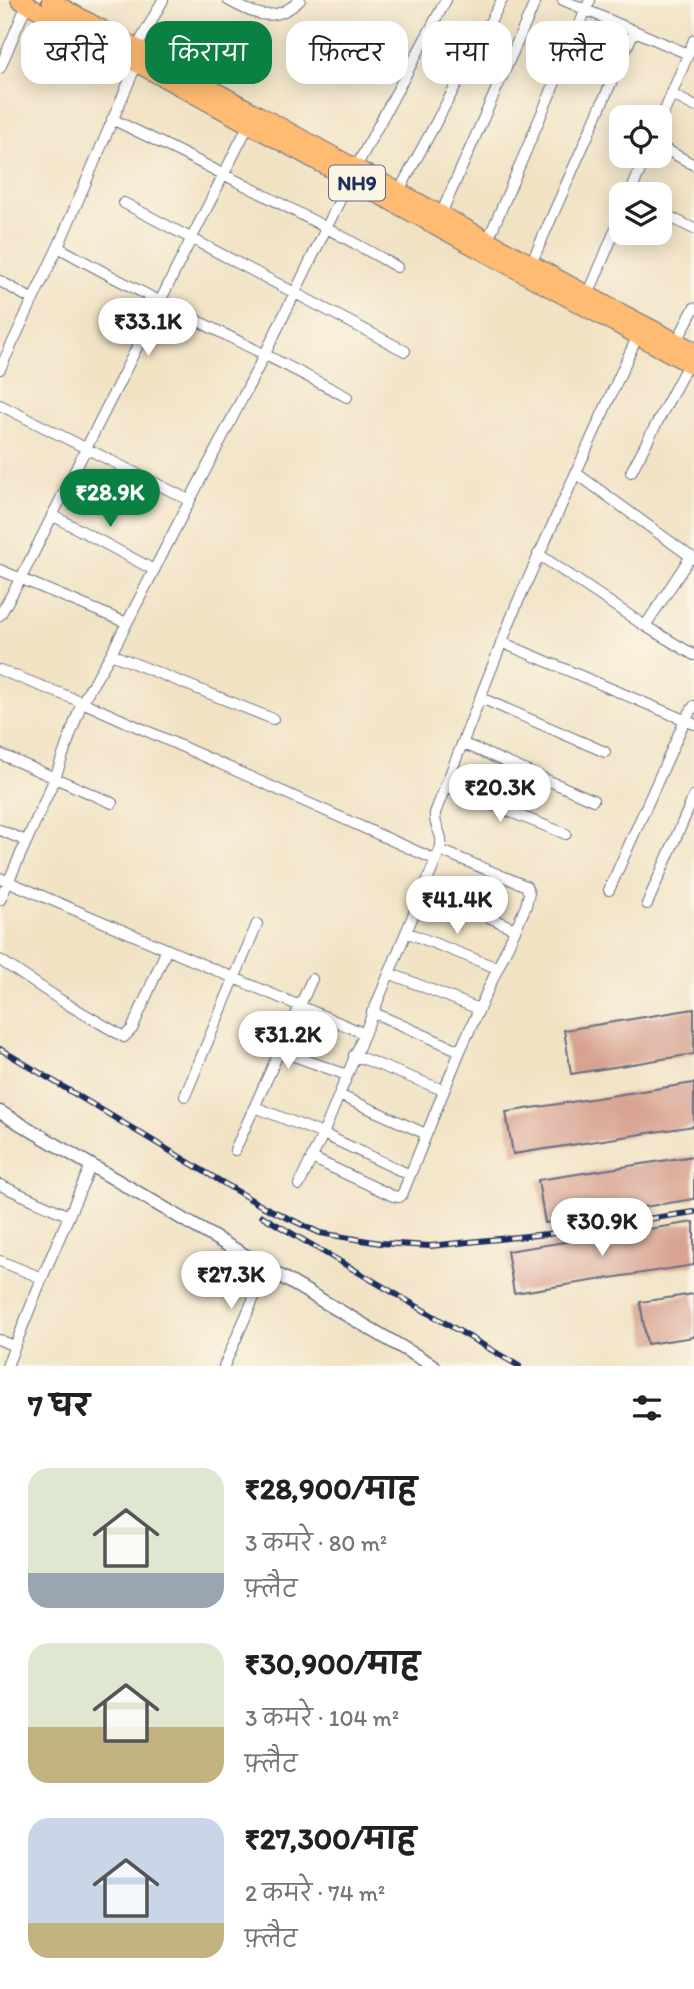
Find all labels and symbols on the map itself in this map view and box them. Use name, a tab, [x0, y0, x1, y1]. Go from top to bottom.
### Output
road number: NH9	[329, 166, 385, 200]
pin: ₹33.1K	[91, 298, 205, 358]
pin: ₹28.9K	[53, 470, 167, 529]
pin: ₹20.3K	[443, 764, 557, 824]
pin: ₹41.4K	[400, 876, 514, 936]
pin: ₹31.2K	[231, 1012, 345, 1071]
pin: ₹30.9K	[545, 1198, 659, 1258]
pin: ₹27.3K	[174, 1252, 288, 1311]

